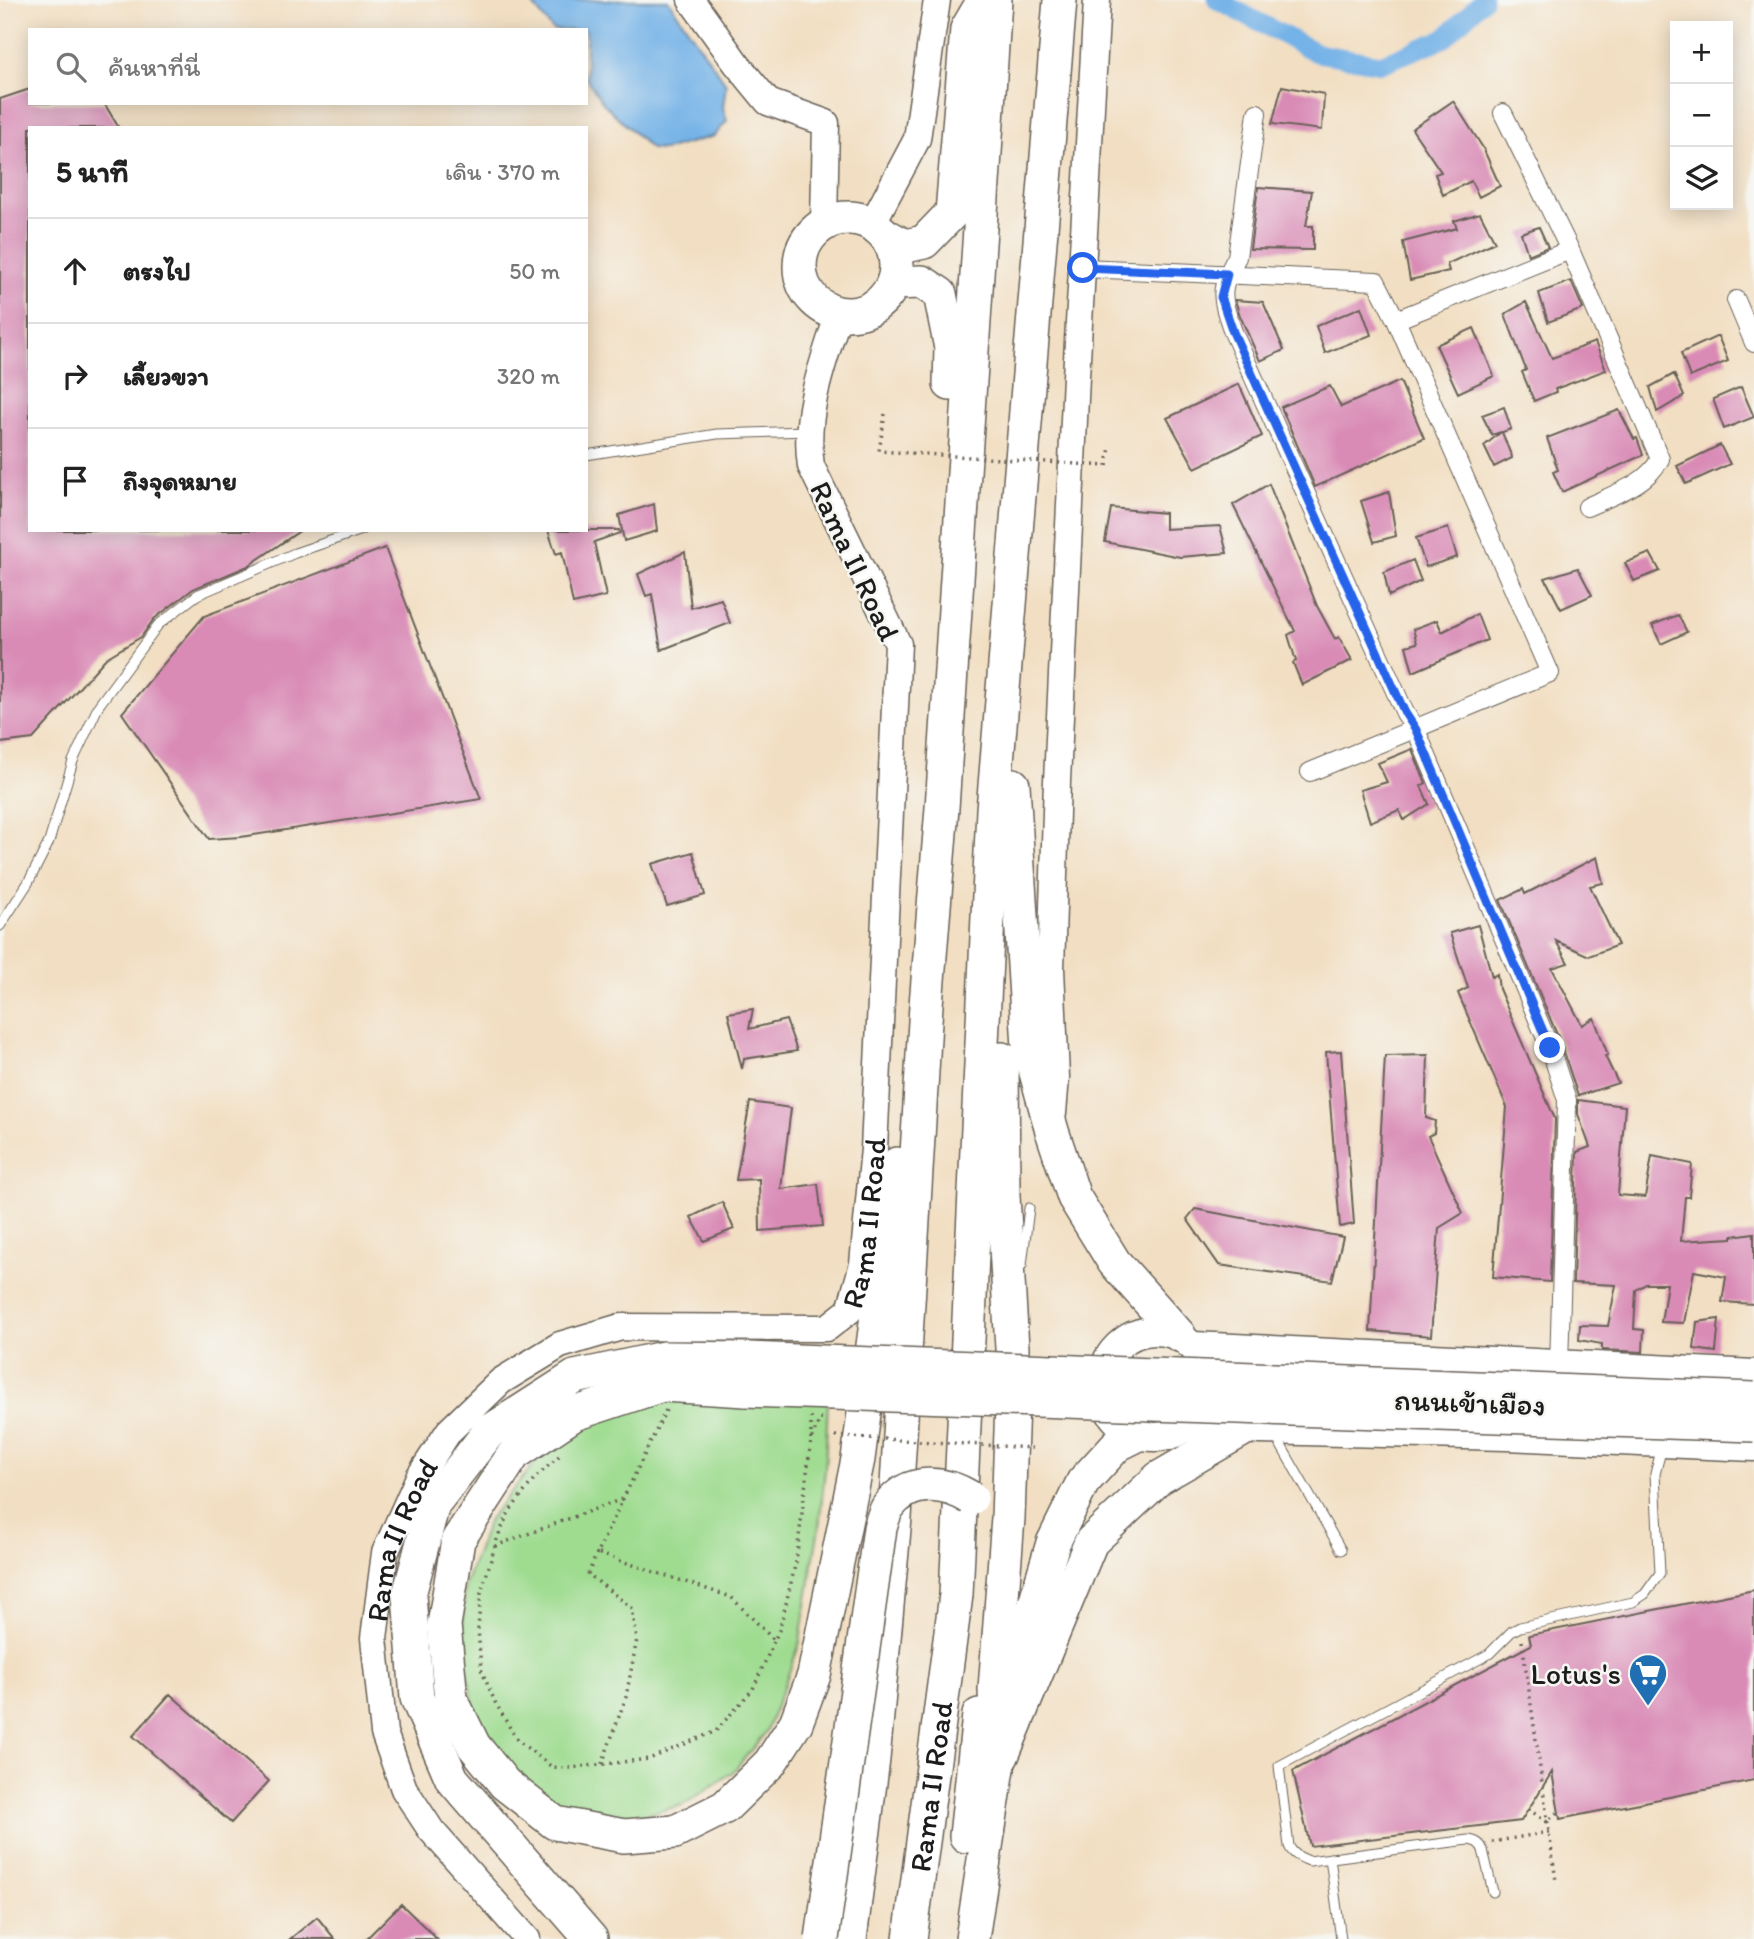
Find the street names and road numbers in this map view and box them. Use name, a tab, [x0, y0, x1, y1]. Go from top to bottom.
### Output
street label: Rama II Road	[802, 475, 908, 647]
street label: Rama II Road	[833, 1136, 893, 1312]
street label: ถนนเข้าเมือง	[1394, 1381, 1546, 1423]
street label: Rama II Road	[358, 1450, 445, 1624]
street label: Rama II Road	[901, 1698, 960, 1874]

